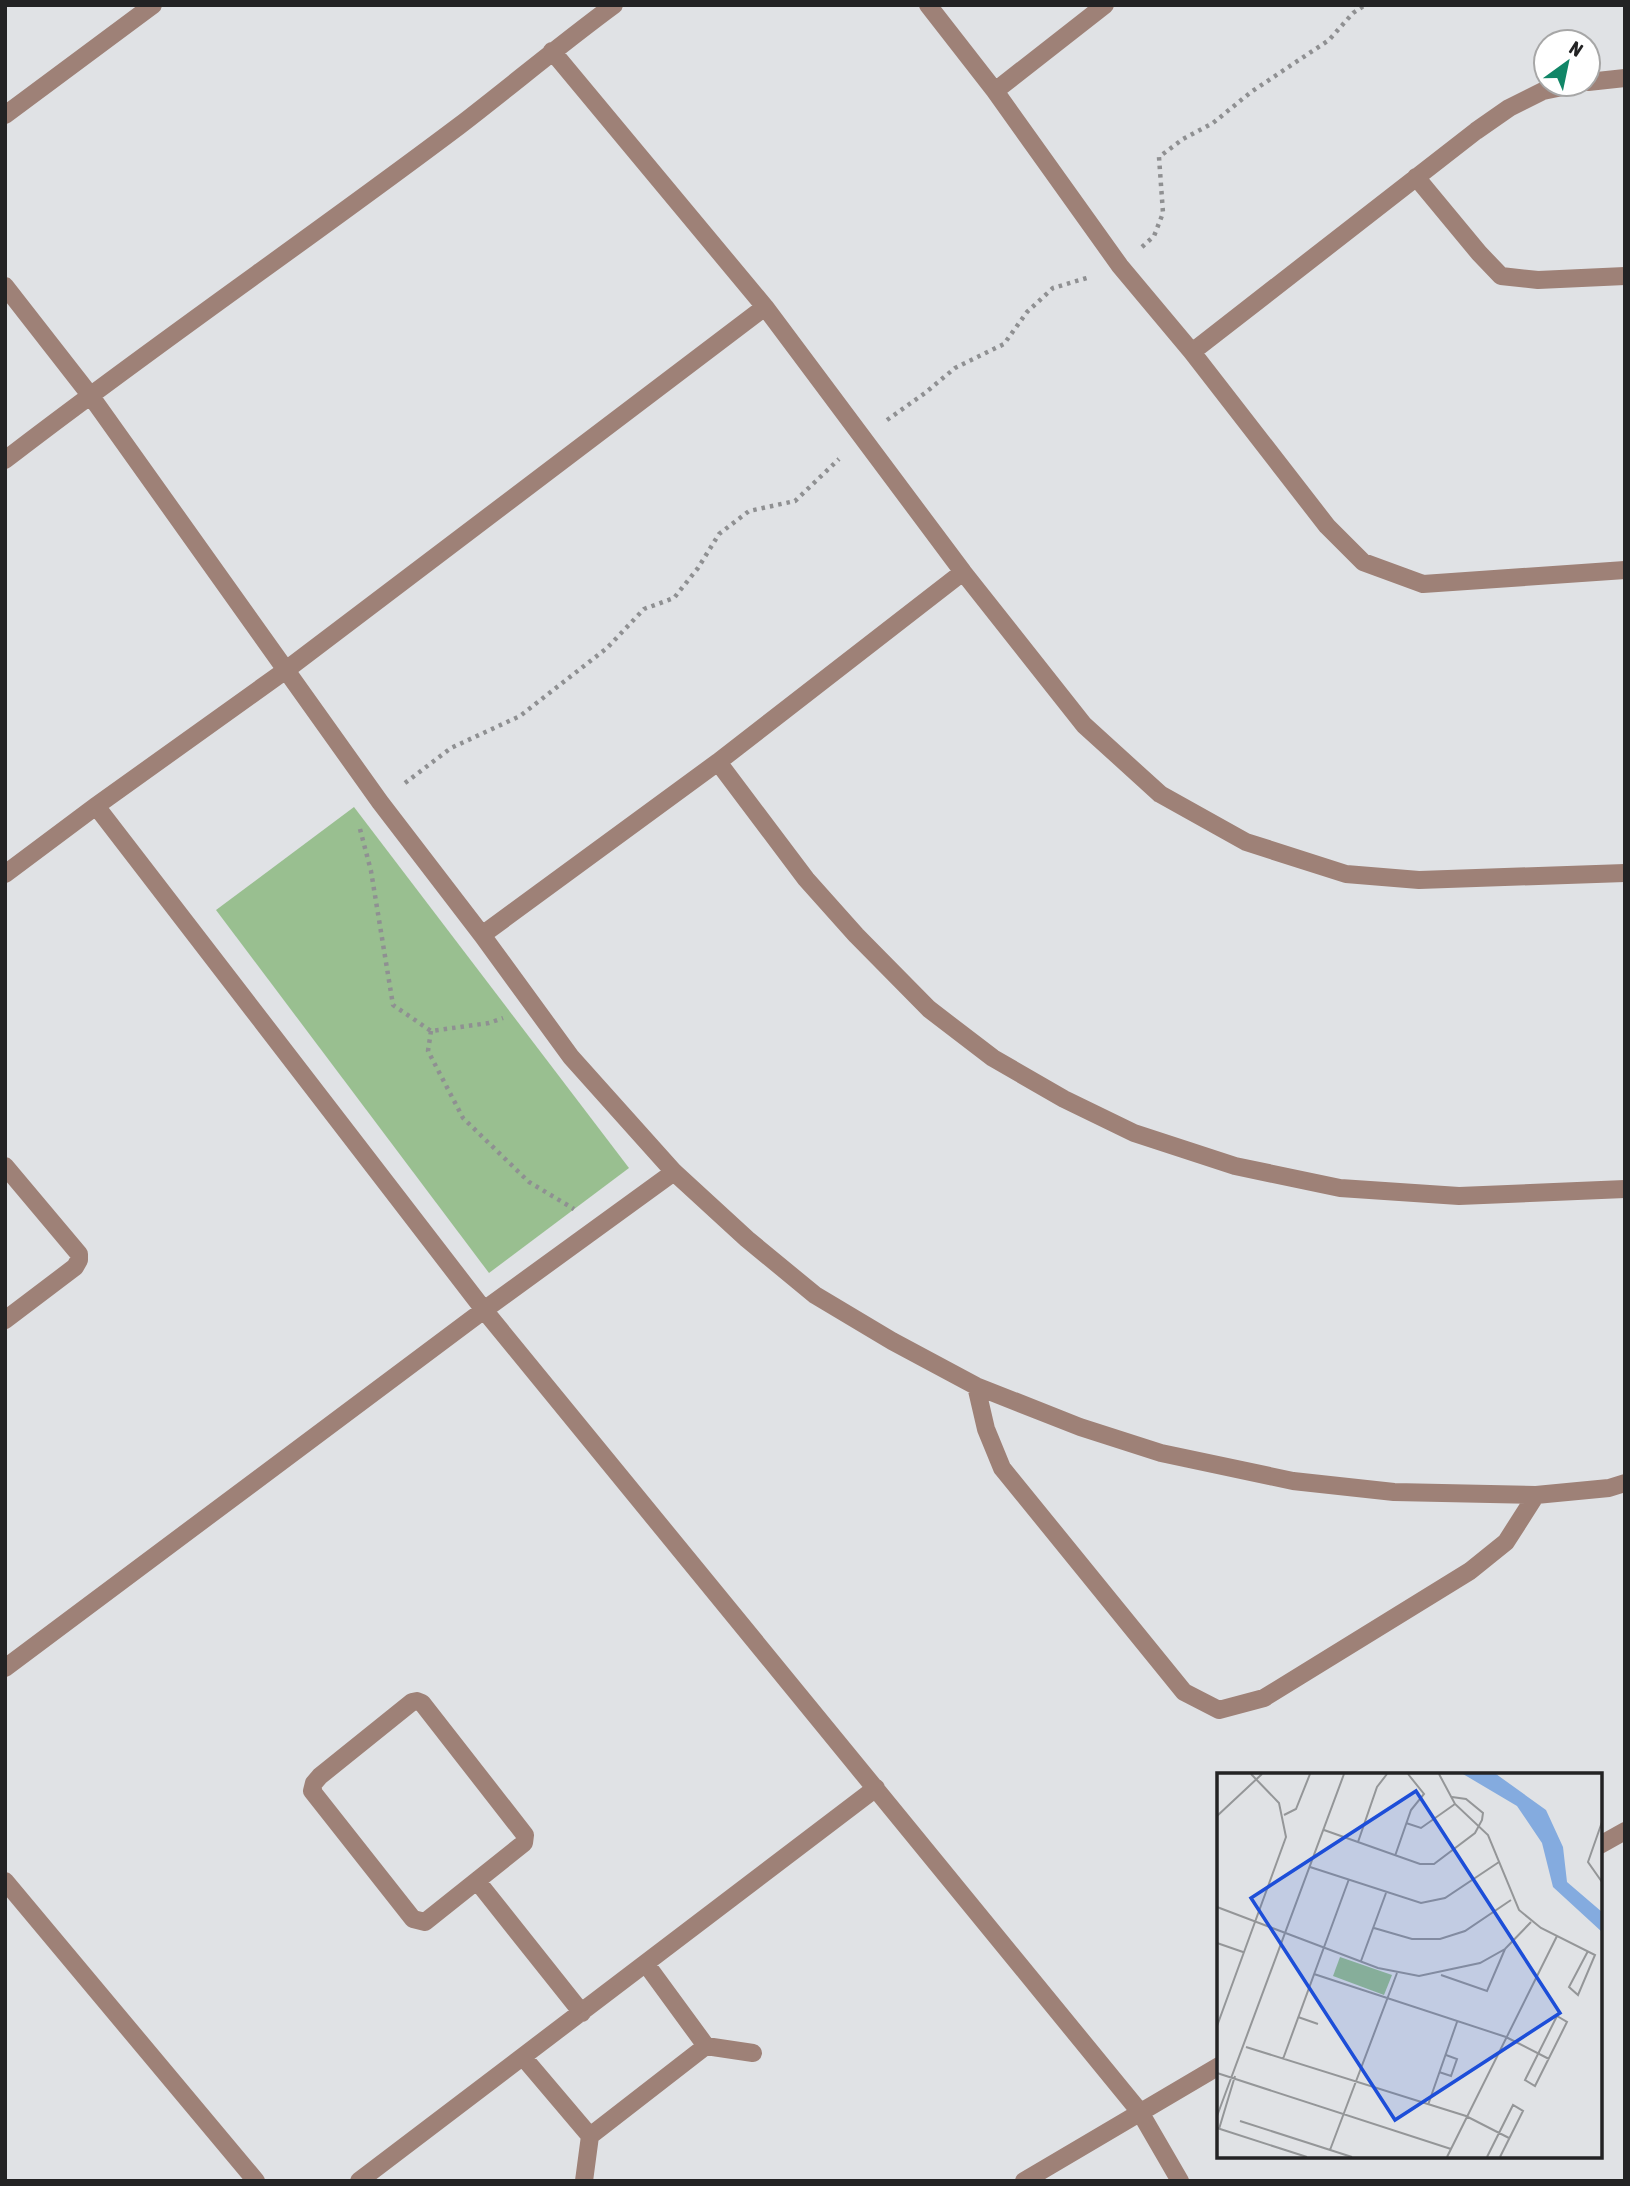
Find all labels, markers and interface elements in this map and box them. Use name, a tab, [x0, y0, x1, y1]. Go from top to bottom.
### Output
north arrow	[1532, 28, 1602, 98]
text: N	[1566, 36, 1587, 61]
inset map	[1217, 1773, 1602, 2158]

